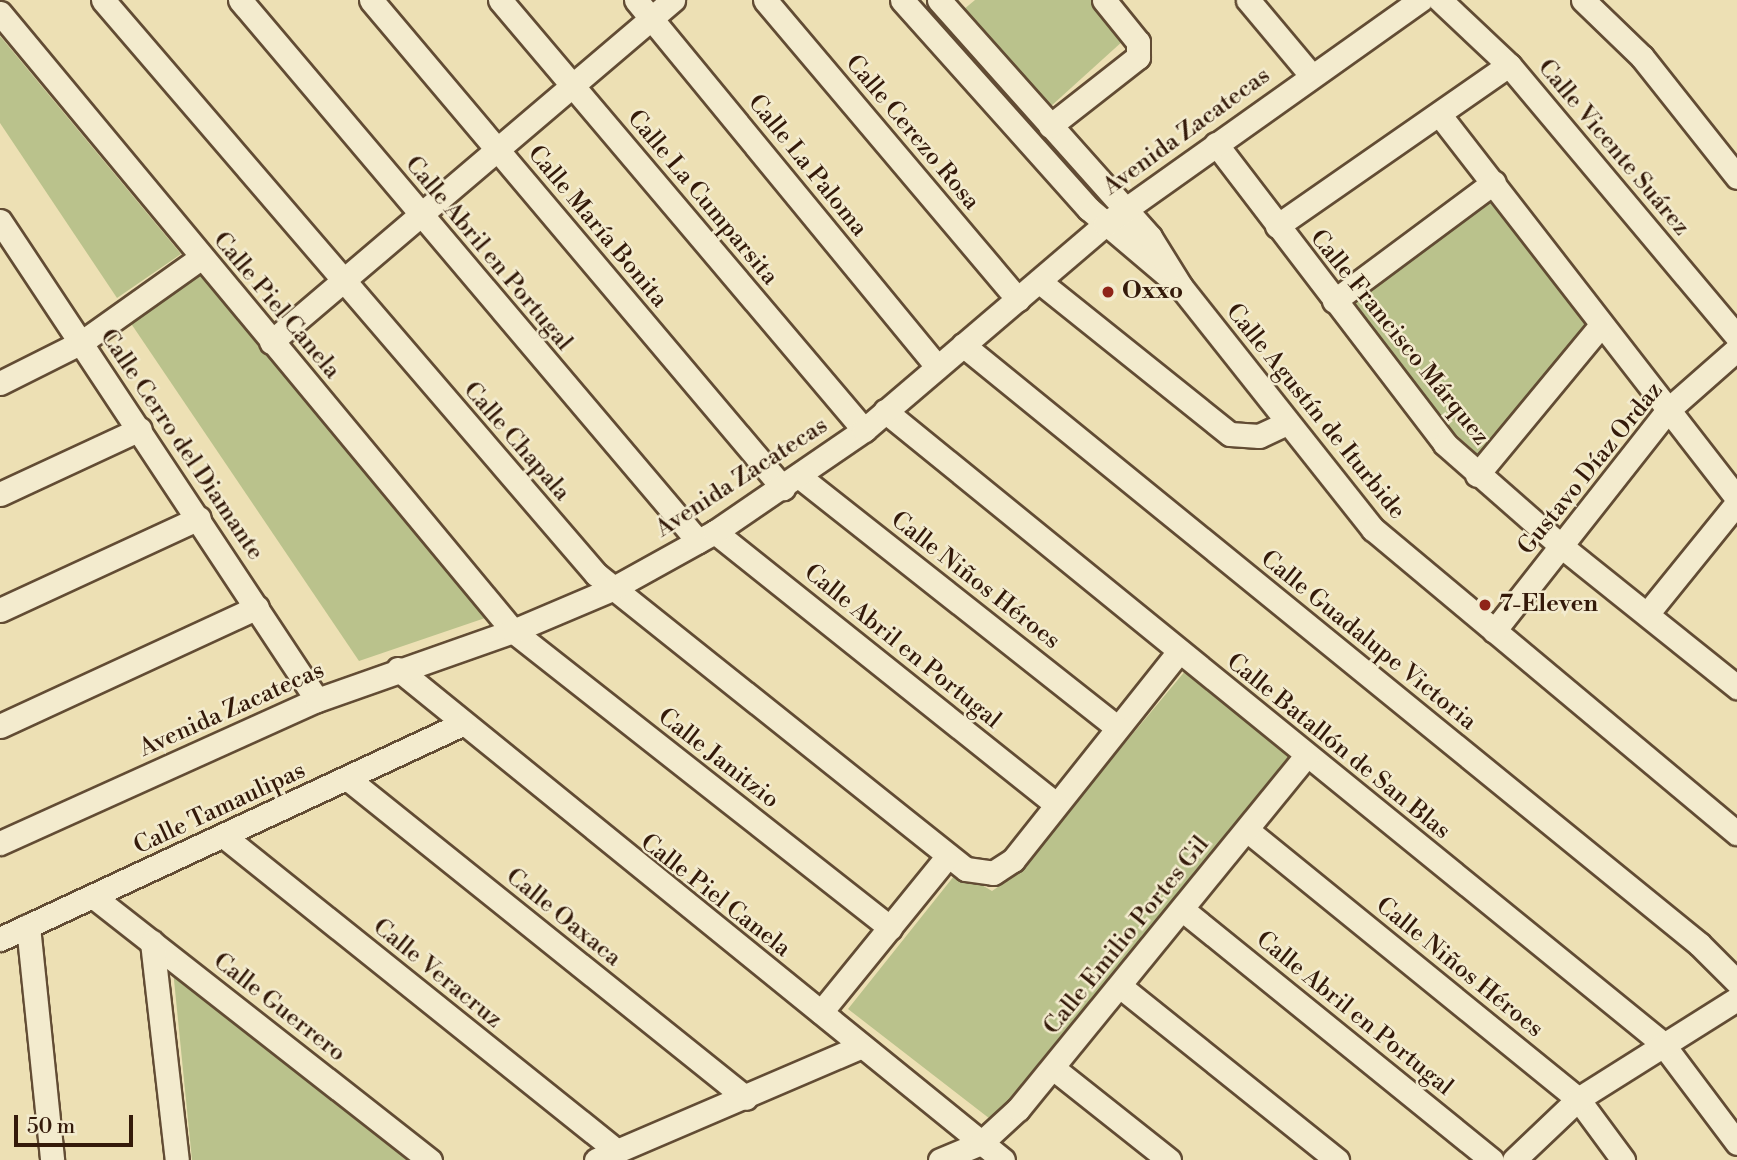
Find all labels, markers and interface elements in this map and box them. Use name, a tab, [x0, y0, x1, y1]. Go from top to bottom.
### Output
street label: Calle Cerezo Rosa	[839, 50, 985, 216]
street label: Calle Vicente Suárez	[1531, 54, 1695, 242]
street label: Avenida Zacatecas	[1098, 62, 1276, 202]
street label: Calle La Paloma	[741, 89, 873, 243]
street label: Calle La Cumparsita	[620, 105, 784, 291]
street label: Calle María Bonita	[521, 140, 673, 314]
street label: Calle Abril en Portugal	[398, 151, 578, 357]
street label: Calle Francisco Márquez	[1303, 224, 1495, 452]
street label: Calle Piel Canela	[206, 227, 346, 385]
place label: Oxxo	[1122, 278, 1183, 306]
marker: Oxxo	[1100, 284, 1116, 300]
street label: Calle Agustín de Iturbide	[1219, 298, 1411, 526]
street label: Calle Cerro del Diamante	[93, 324, 269, 566]
street label: Calle Chapala	[457, 377, 575, 507]
street label: Gustavo Díaz Ordaz	[1512, 377, 1670, 561]
street label: Avenida Zacatecas	[651, 412, 833, 544]
street label: Calle Niños Héroes	[885, 506, 1065, 656]
street label: Calle Guadalupe Victoria	[1254, 545, 1482, 737]
street label: Calle Abril en Portugal	[798, 559, 1006, 735]
place label: 7-Eleven	[1499, 591, 1598, 619]
marker: 7-Eleven	[1477, 597, 1493, 613]
street label: Calle Batallón de San Blas	[1220, 648, 1456, 846]
street label: Avenida Zacatecas	[135, 656, 329, 764]
street label: Calle Janitzio	[652, 703, 784, 815]
street label: Calle Tamaulipas	[130, 757, 310, 861]
street label: Calle Piel Canela	[634, 828, 796, 964]
street label: Calle Emilio Portes Gil	[1038, 831, 1216, 1041]
street label: Calle Oaxaca	[500, 863, 626, 973]
street label: Calle Niños Héroes	[1370, 892, 1548, 1044]
street label: Calle Veracruz	[367, 913, 507, 1035]
street label: Calle Abril en Portugal	[1250, 926, 1458, 1102]
street label: Calle Guerrero	[207, 947, 351, 1069]
scale bar	[18, 1100, 136, 1144]
text: 50 m	[27, 1114, 75, 1140]

